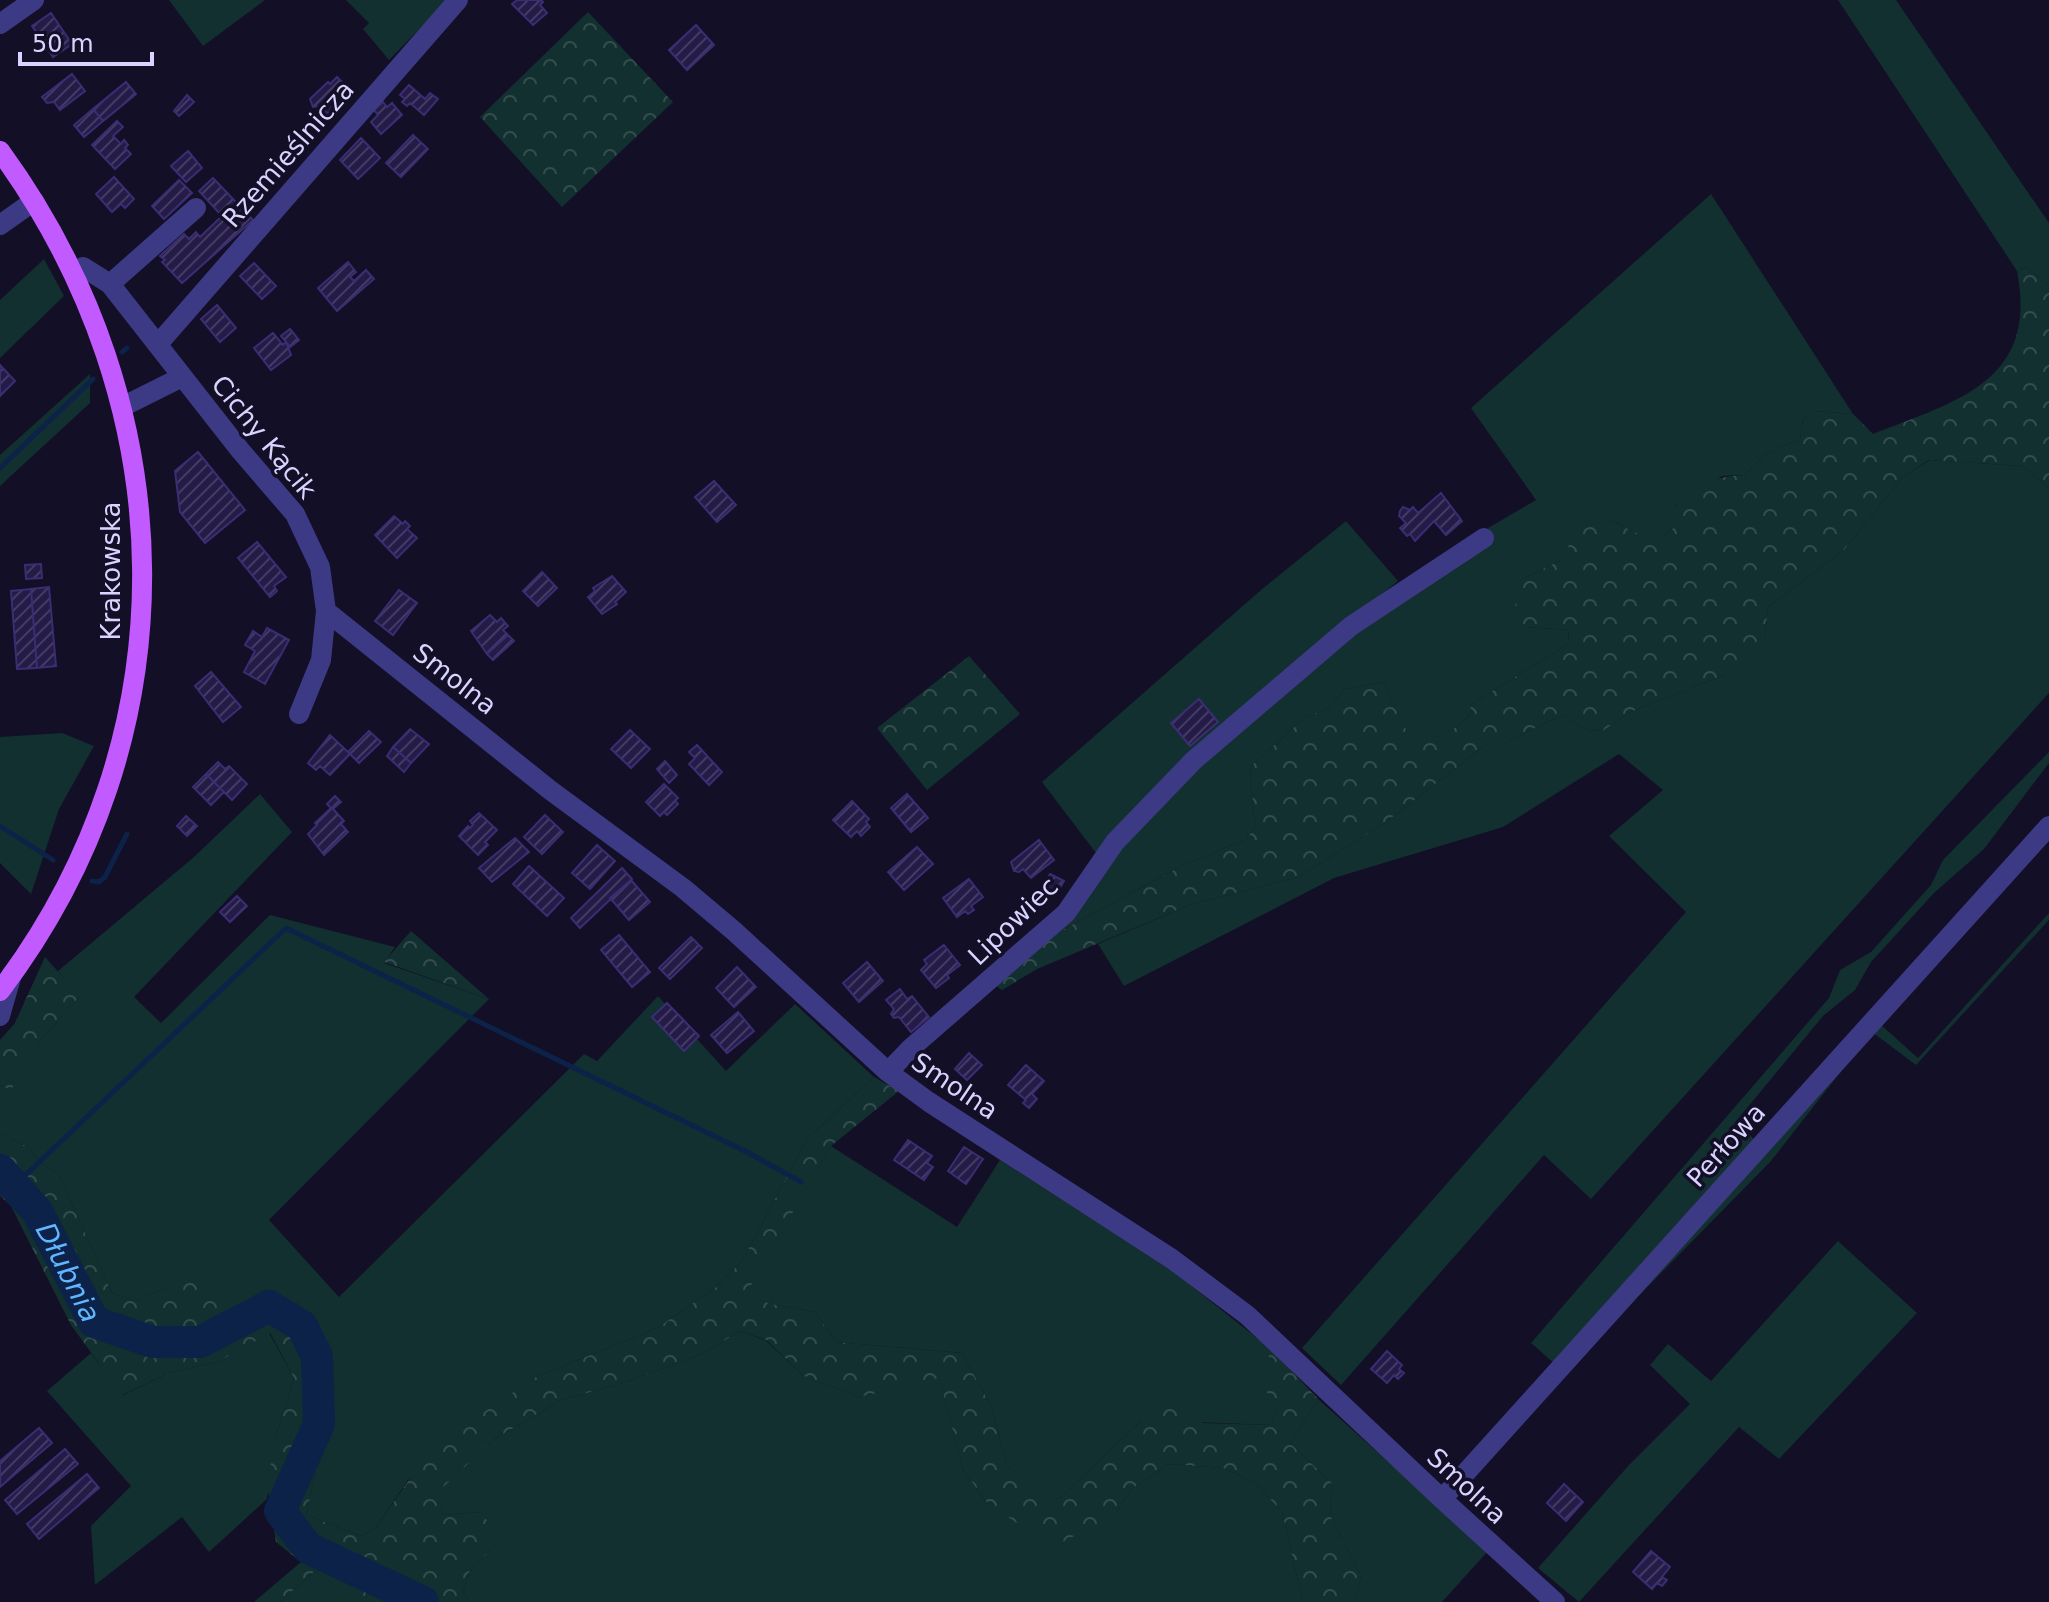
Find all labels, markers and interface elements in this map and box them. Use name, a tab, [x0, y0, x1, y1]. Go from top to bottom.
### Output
scale bar	[20, 16, 152, 66]
text: 50 m	[32, 30, 94, 58]
street label: Rzemieślnicza	[216, 74, 360, 234]
street label: Cichy Kącik	[205, 370, 323, 504]
street label: Krakowska	[96, 501, 126, 641]
street label: Smolna	[407, 637, 503, 721]
street label: Lipowiec	[962, 871, 1064, 971]
street label: Smolna	[906, 1046, 1004, 1126]
street label: Perłowa	[1681, 1097, 1771, 1193]
water label: Dłubnia	[29, 1217, 107, 1328]
street label: Smolna	[1421, 1442, 1513, 1530]

